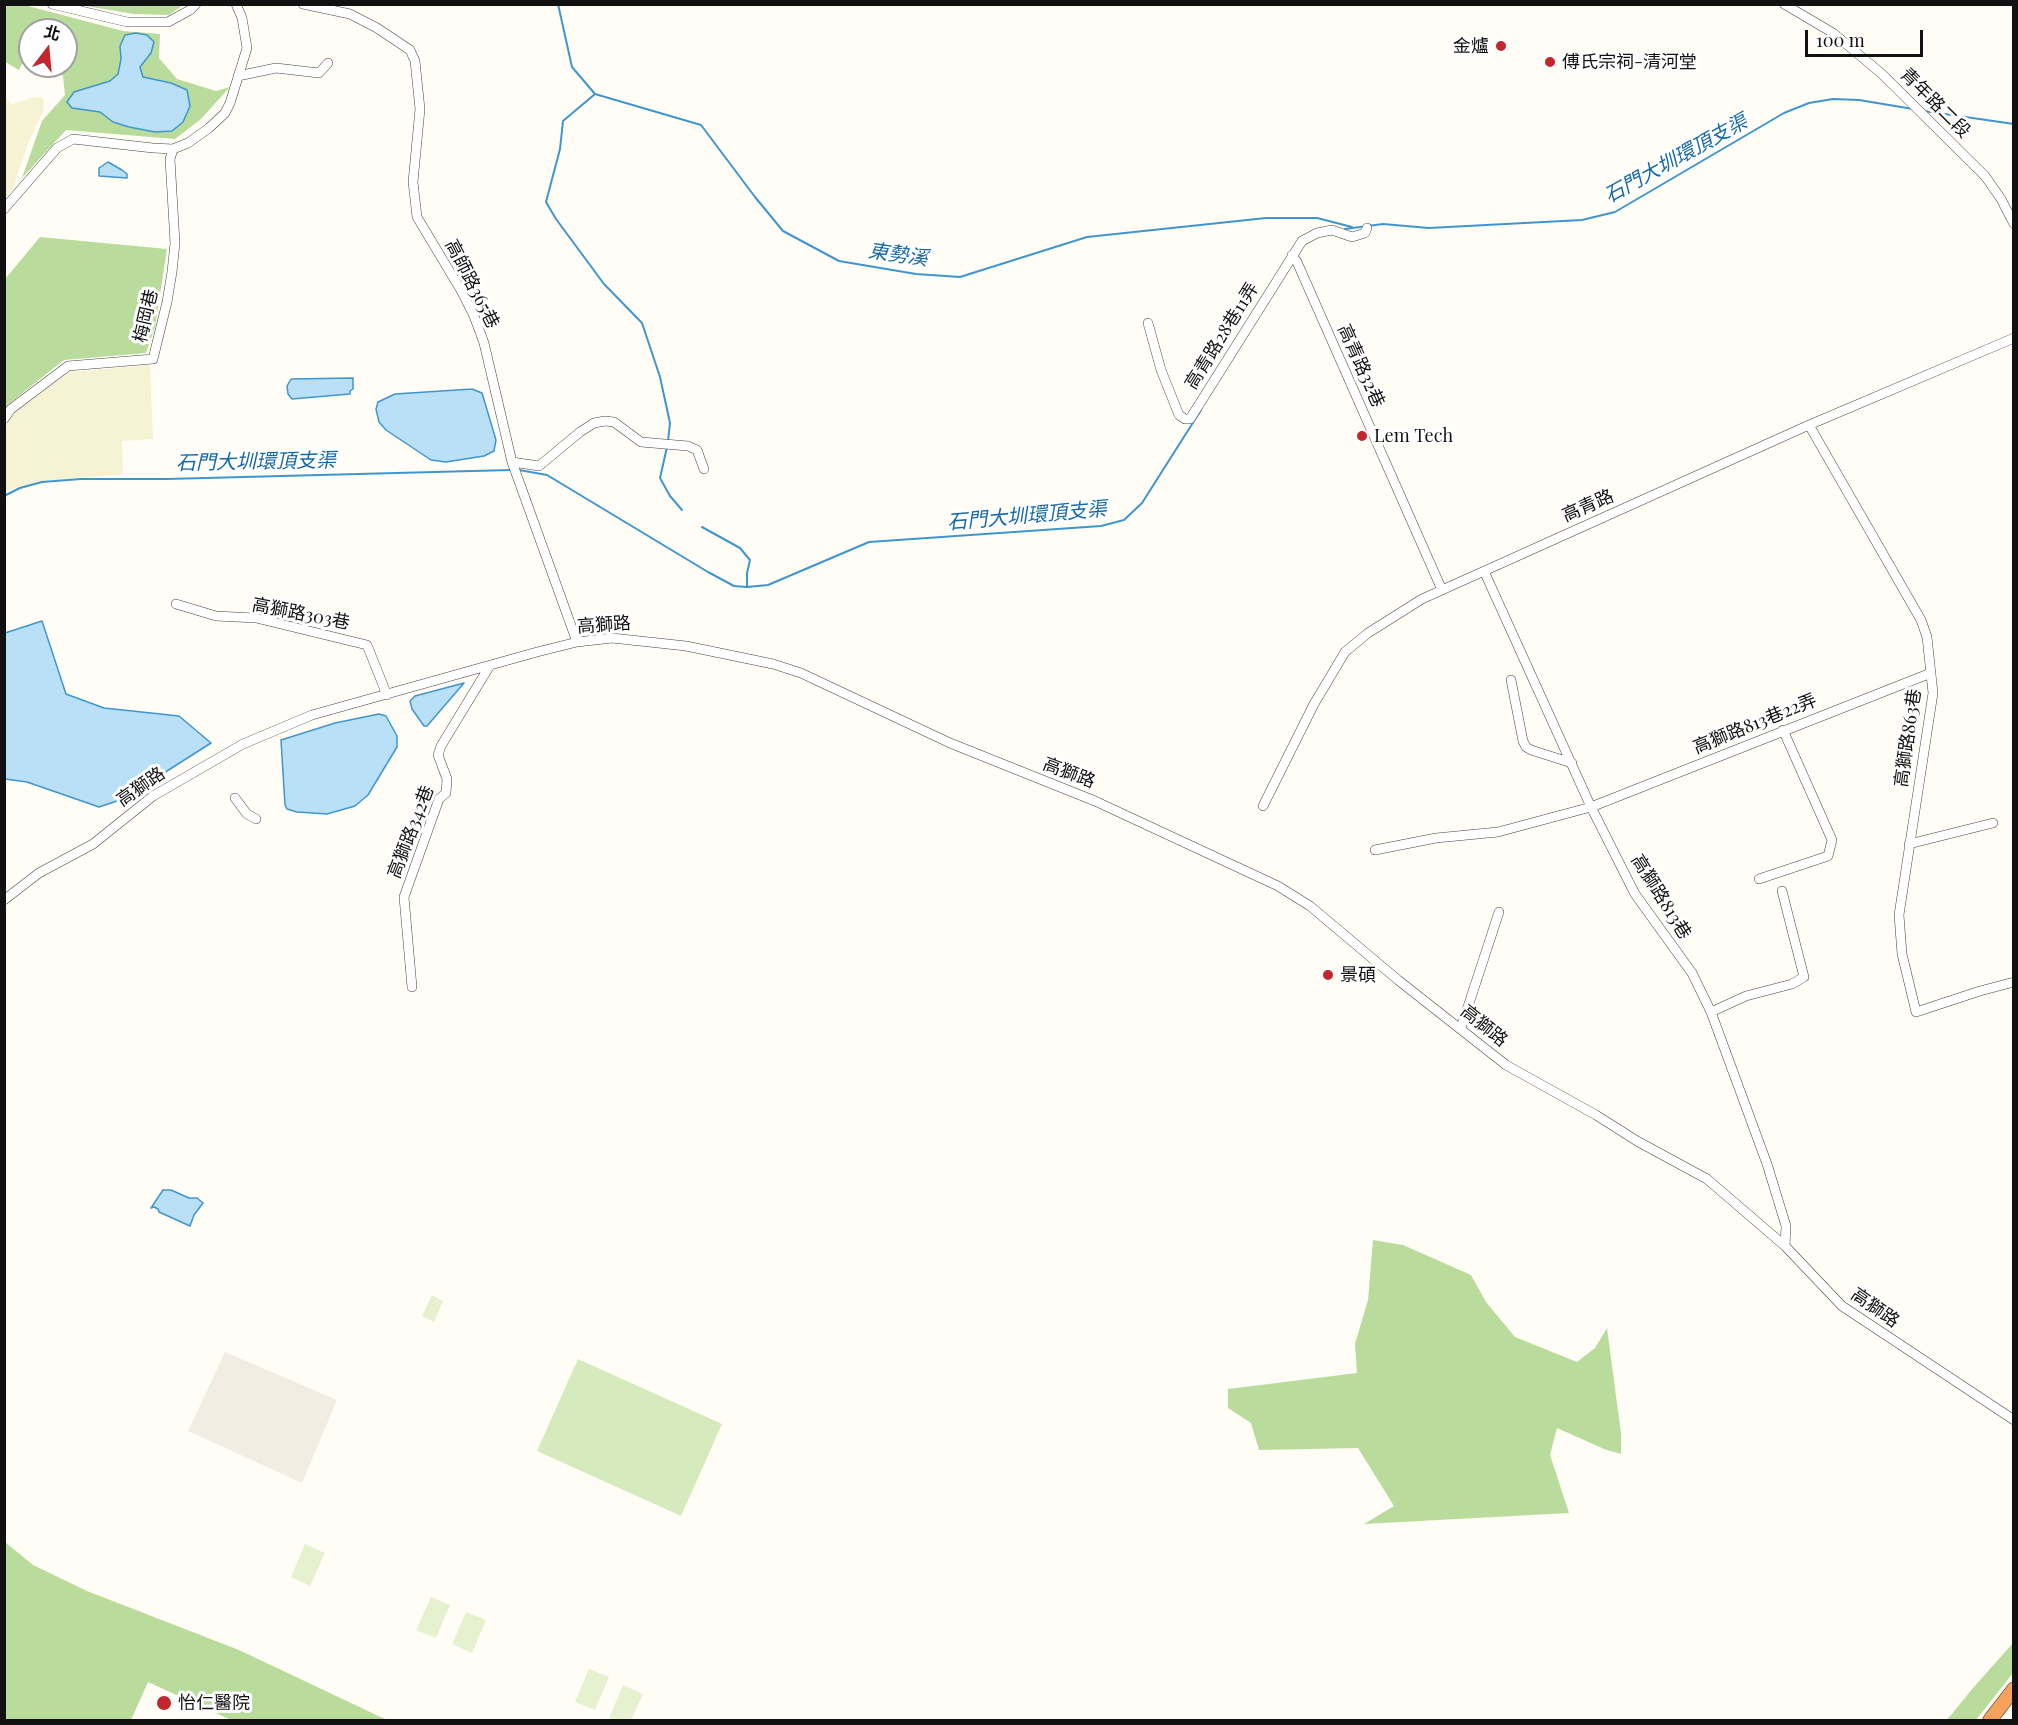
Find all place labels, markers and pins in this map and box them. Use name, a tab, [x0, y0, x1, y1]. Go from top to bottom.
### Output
place label: 金爐	[1453, 35, 1489, 57]
marker: 金爐	[1494, 39, 1508, 53]
place label: 傅氏宗祠-清河堂	[1562, 51, 1697, 73]
marker: 傅氏宗祠-清河堂	[1543, 55, 1557, 69]
place label: Lem Tech	[1374, 425, 1453, 447]
marker: Lem Tech	[1355, 429, 1369, 443]
place label: 景碩	[1340, 964, 1376, 986]
marker: 景碩	[1321, 968, 1335, 982]
place label: 怡仁醫院	[178, 1692, 250, 1714]
marker: 怡仁醫院	[155, 1694, 173, 1712]

